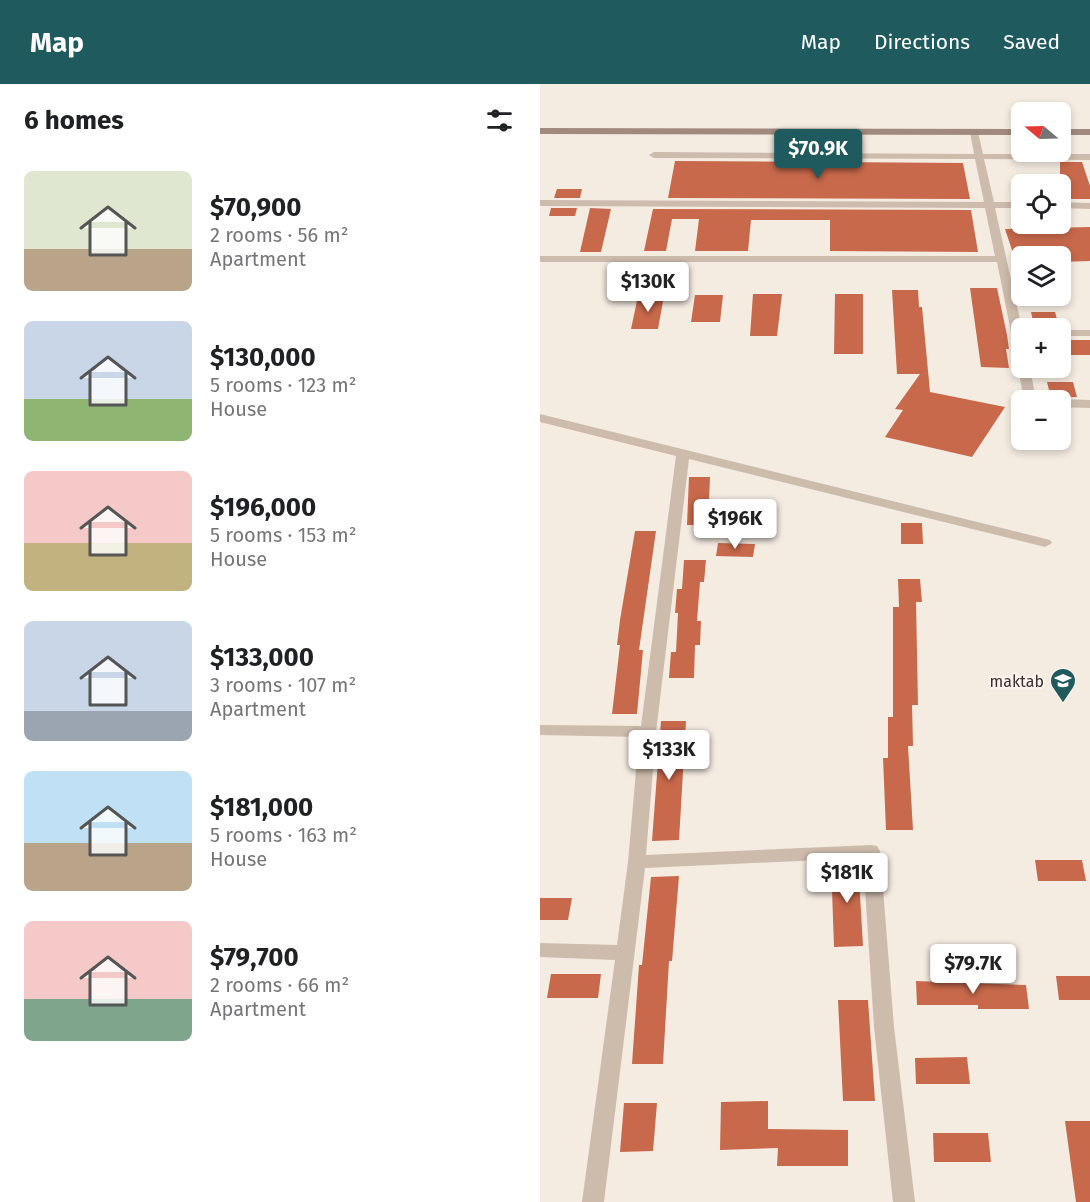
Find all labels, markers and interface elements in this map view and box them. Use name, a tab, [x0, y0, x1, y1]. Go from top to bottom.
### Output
text: Map	[30, 26, 84, 59]
text: Map	[801, 29, 841, 55]
text: Directions	[874, 29, 970, 55]
text: Saved	[1003, 29, 1060, 55]
north arrow	[1011, 102, 1071, 162]
map controls	[1011, 102, 1071, 450]
icon: filters	[483, 104, 516, 137]
text: 6 homes	[24, 105, 124, 136]
pin: $70.9K	[769, 129, 867, 180]
text: $70.9K	[788, 136, 848, 160]
button: locate	[1011, 174, 1071, 234]
text: $70,900	[210, 192, 302, 223]
icon: home	[72, 195, 144, 267]
text: 2 rooms · 56 m²	[210, 223, 349, 247]
button: layers	[1011, 246, 1071, 306]
text: Apartment	[210, 247, 306, 271]
pin: $130K	[606, 262, 690, 313]
text: $130K	[621, 269, 675, 293]
button: +	[1011, 318, 1071, 378]
text: $130,000	[210, 342, 316, 373]
icon: home	[72, 345, 144, 417]
text: 5 rooms · 123 m²	[210, 373, 356, 397]
button: −	[1011, 390, 1071, 450]
text: House	[210, 397, 267, 421]
text: $196,000	[210, 492, 316, 523]
icon: home	[72, 495, 144, 567]
pin: $196K	[693, 499, 777, 550]
text: $196K	[708, 506, 762, 530]
text: 5 rooms · 153 m²	[210, 523, 357, 547]
text: House	[210, 547, 267, 571]
text: $133,000	[210, 642, 314, 673]
icon: home	[72, 645, 144, 717]
school or university icon: maktab	[1048, 666, 1078, 704]
place label: maktab	[990, 672, 1044, 691]
text: 3 rooms · 107 m²	[210, 673, 356, 697]
text: Apartment	[210, 697, 306, 721]
pin: $133K	[627, 730, 711, 781]
text: $133K	[643, 737, 696, 761]
text: $181,000	[210, 792, 313, 823]
icon: home	[72, 795, 144, 867]
text: 5 rooms · 163 m²	[210, 823, 357, 847]
text: House	[210, 847, 267, 871]
pin: $181K	[805, 853, 889, 904]
text: $181K	[821, 860, 873, 884]
text: $79,700	[210, 942, 299, 973]
pin: $79.7K	[924, 944, 1022, 995]
icon: home	[72, 945, 144, 1017]
text: $79.7K	[944, 951, 1002, 975]
text: 2 rooms · 66 m²	[210, 973, 349, 997]
text: Apartment	[210, 997, 306, 1021]

